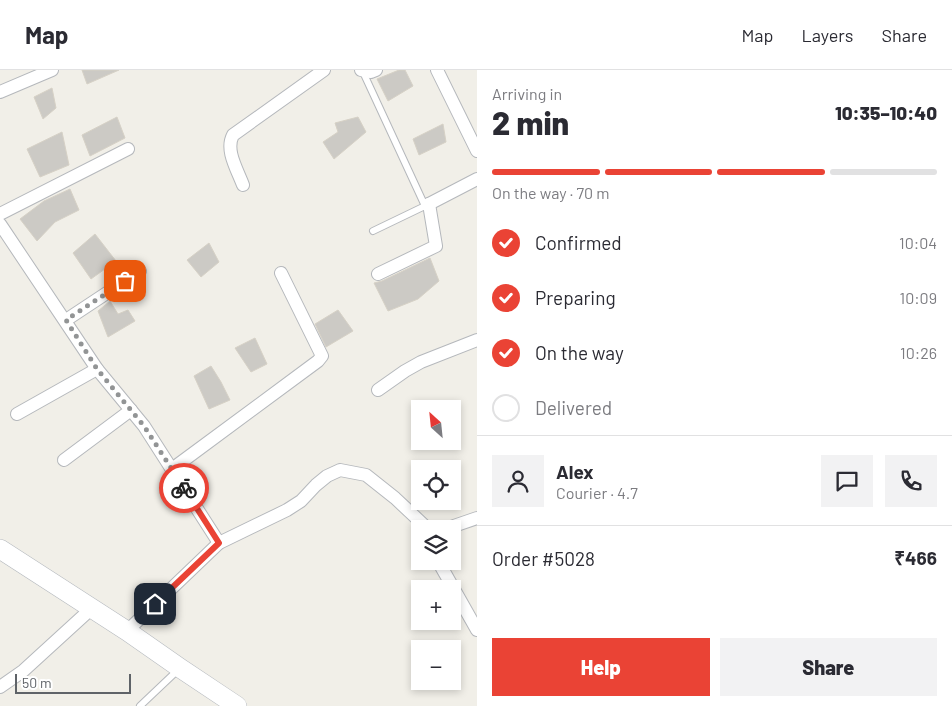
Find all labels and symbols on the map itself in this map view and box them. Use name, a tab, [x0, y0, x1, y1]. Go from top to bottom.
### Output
pin	[104, 260, 146, 302]
north arrow	[411, 400, 461, 450]
courier	[159, 463, 209, 513]
pin	[134, 583, 176, 625]
scale bar	[15, 671, 131, 694]

